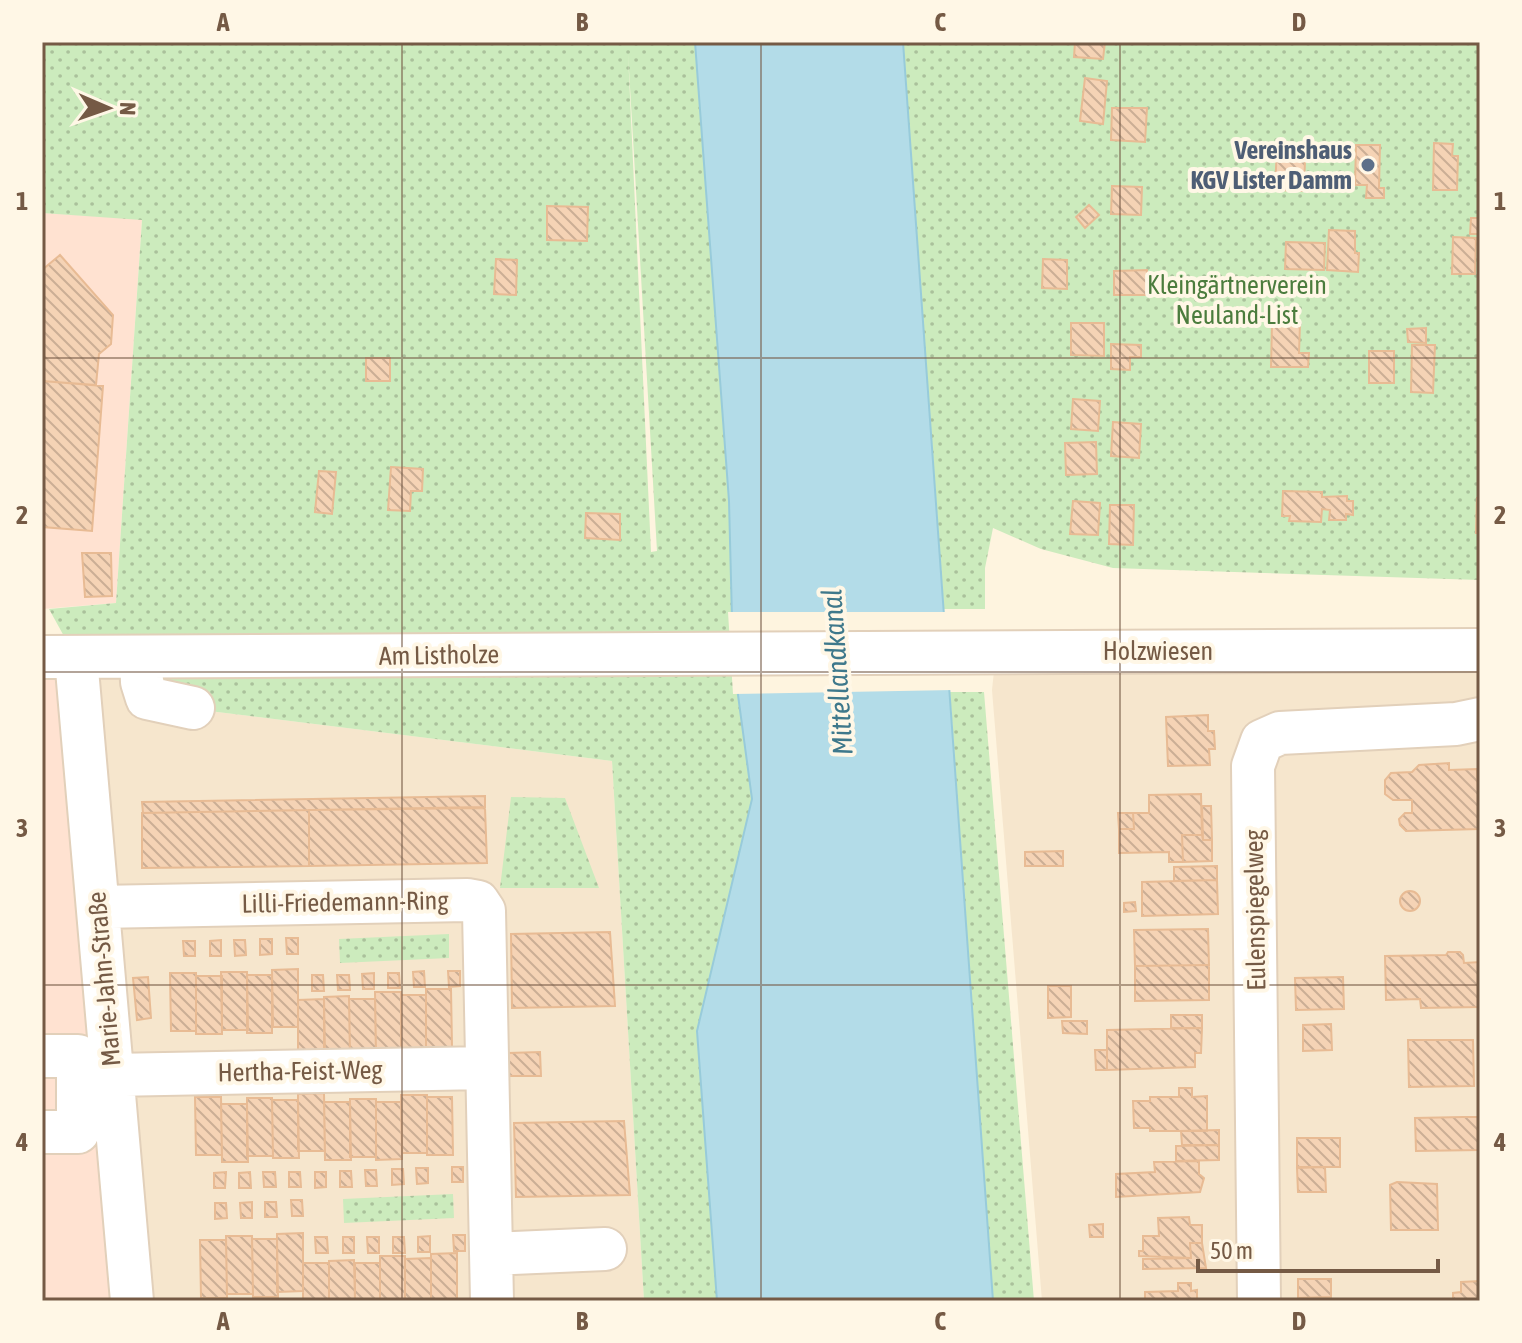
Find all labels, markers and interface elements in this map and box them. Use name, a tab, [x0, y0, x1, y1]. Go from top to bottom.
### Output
text: A	[216, 7, 230, 37]
text: B	[576, 7, 589, 37]
text: C	[934, 7, 946, 37]
text: D	[1292, 7, 1306, 37]
north arrow	[68, 68, 148, 148]
text: N	[115, 102, 141, 116]
place label: Vereinshaus KGV Lister Damm	[1190, 135, 1352, 195]
marker: Vereinshaus KGV Lister Damm	[1359, 156, 1377, 174]
text: 1	[16, 186, 28, 216]
text: 1	[1494, 186, 1506, 216]
park label: Kleingärtnerverein Neuland-List	[1147, 270, 1327, 330]
text: 2	[16, 500, 28, 530]
text: 2	[1494, 500, 1506, 530]
water label: Mittellandkanal	[815, 588, 859, 756]
street label: Holzwiesen	[1103, 636, 1213, 666]
street label: Am Listholze	[379, 639, 499, 671]
text: 3	[16, 813, 28, 843]
text: 3	[1494, 813, 1506, 843]
street label: Eulenspiegelweg	[1239, 828, 1271, 991]
street label: Lilli-Friedemann-Ring	[241, 885, 450, 919]
street label: Marie-Jahn-Straße	[81, 890, 127, 1068]
street label: Hertha-Feist-Weg	[217, 1055, 384, 1087]
text: 4	[15, 1127, 28, 1157]
text: 4	[1493, 1127, 1506, 1157]
scale bar	[1198, 1223, 1438, 1273]
text: 50 m	[1210, 1237, 1253, 1264]
text: A	[216, 1306, 230, 1336]
text: B	[576, 1306, 589, 1336]
text: C	[934, 1306, 946, 1336]
text: D	[1292, 1306, 1306, 1336]

